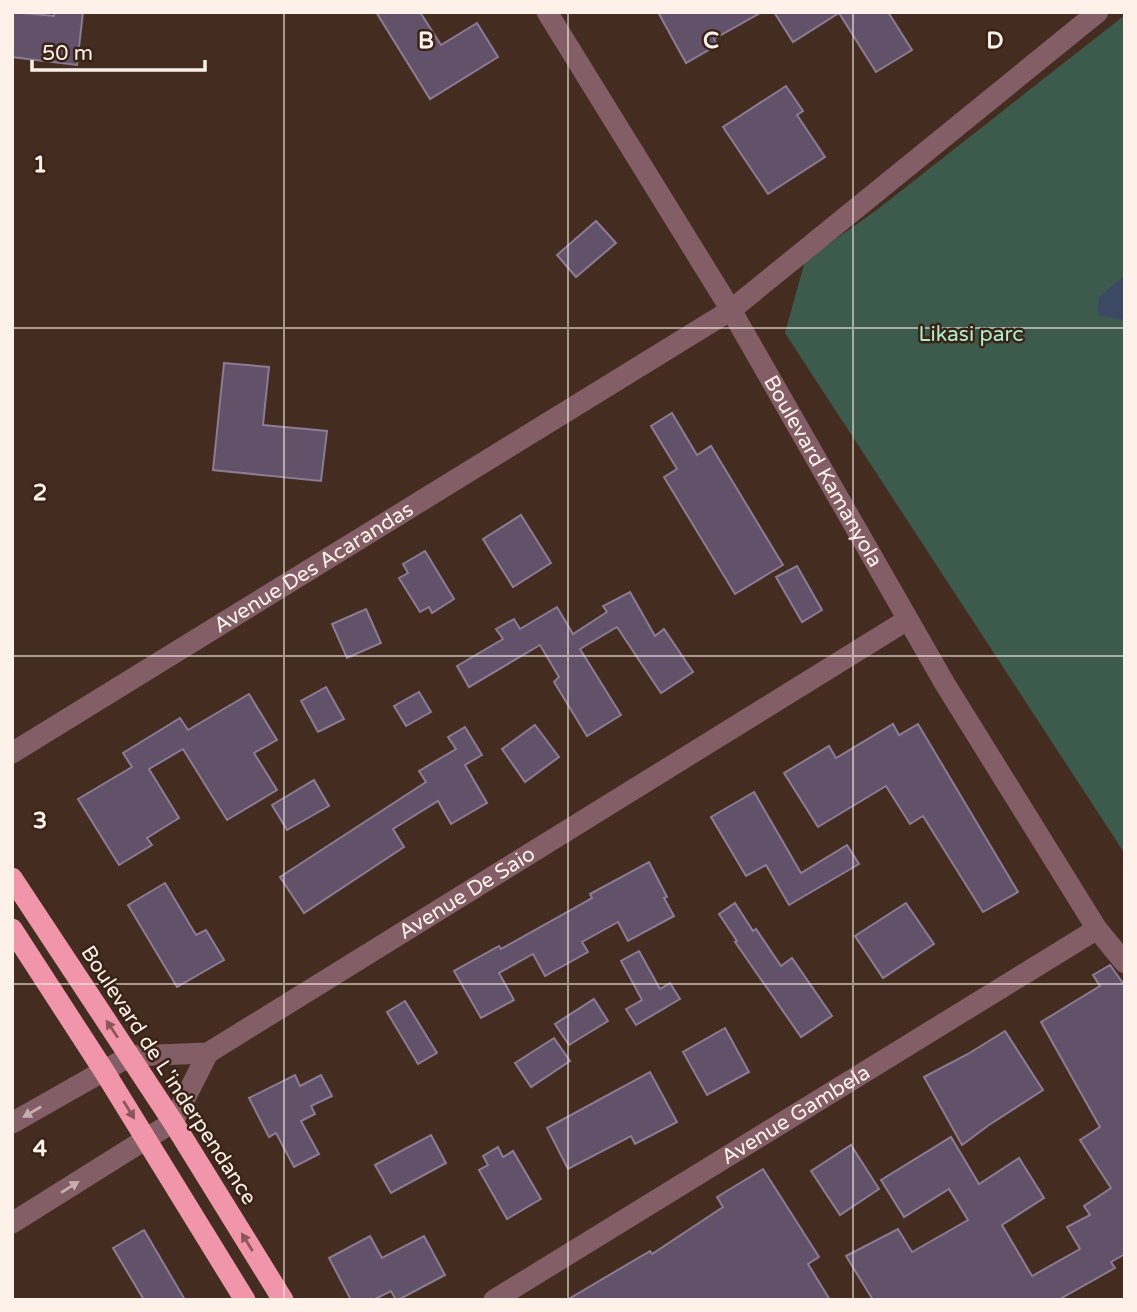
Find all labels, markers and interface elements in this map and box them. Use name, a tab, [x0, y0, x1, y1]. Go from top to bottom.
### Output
text: B	[418, 27, 434, 55]
text: C	[703, 27, 719, 55]
text: D	[986, 27, 1004, 55]
scale bar	[32, 28, 205, 72]
text: 50 m	[42, 41, 93, 66]
text: 1	[33, 151, 47, 179]
park label: Likasi parc	[918, 322, 1024, 347]
street label: Boulevard Kamanyola	[758, 371, 888, 572]
text: 2	[33, 479, 47, 507]
street label: Avenue Des Acarandas	[209, 497, 418, 639]
text: 3	[33, 807, 47, 835]
street label: Avenue De Saio	[394, 841, 540, 945]
street label: Boulevard de L'inderpendance	[75, 941, 262, 1209]
one-way arrow	[105, 1020, 119, 1038]
street label: Avenue Gambela	[717, 1060, 875, 1170]
one-way arrow	[122, 1100, 135, 1120]
one-way arrow	[23, 1106, 42, 1118]
text: 4	[33, 1135, 48, 1163]
one-way arrow	[60, 1180, 80, 1193]
one-way arrow	[240, 1232, 253, 1251]

